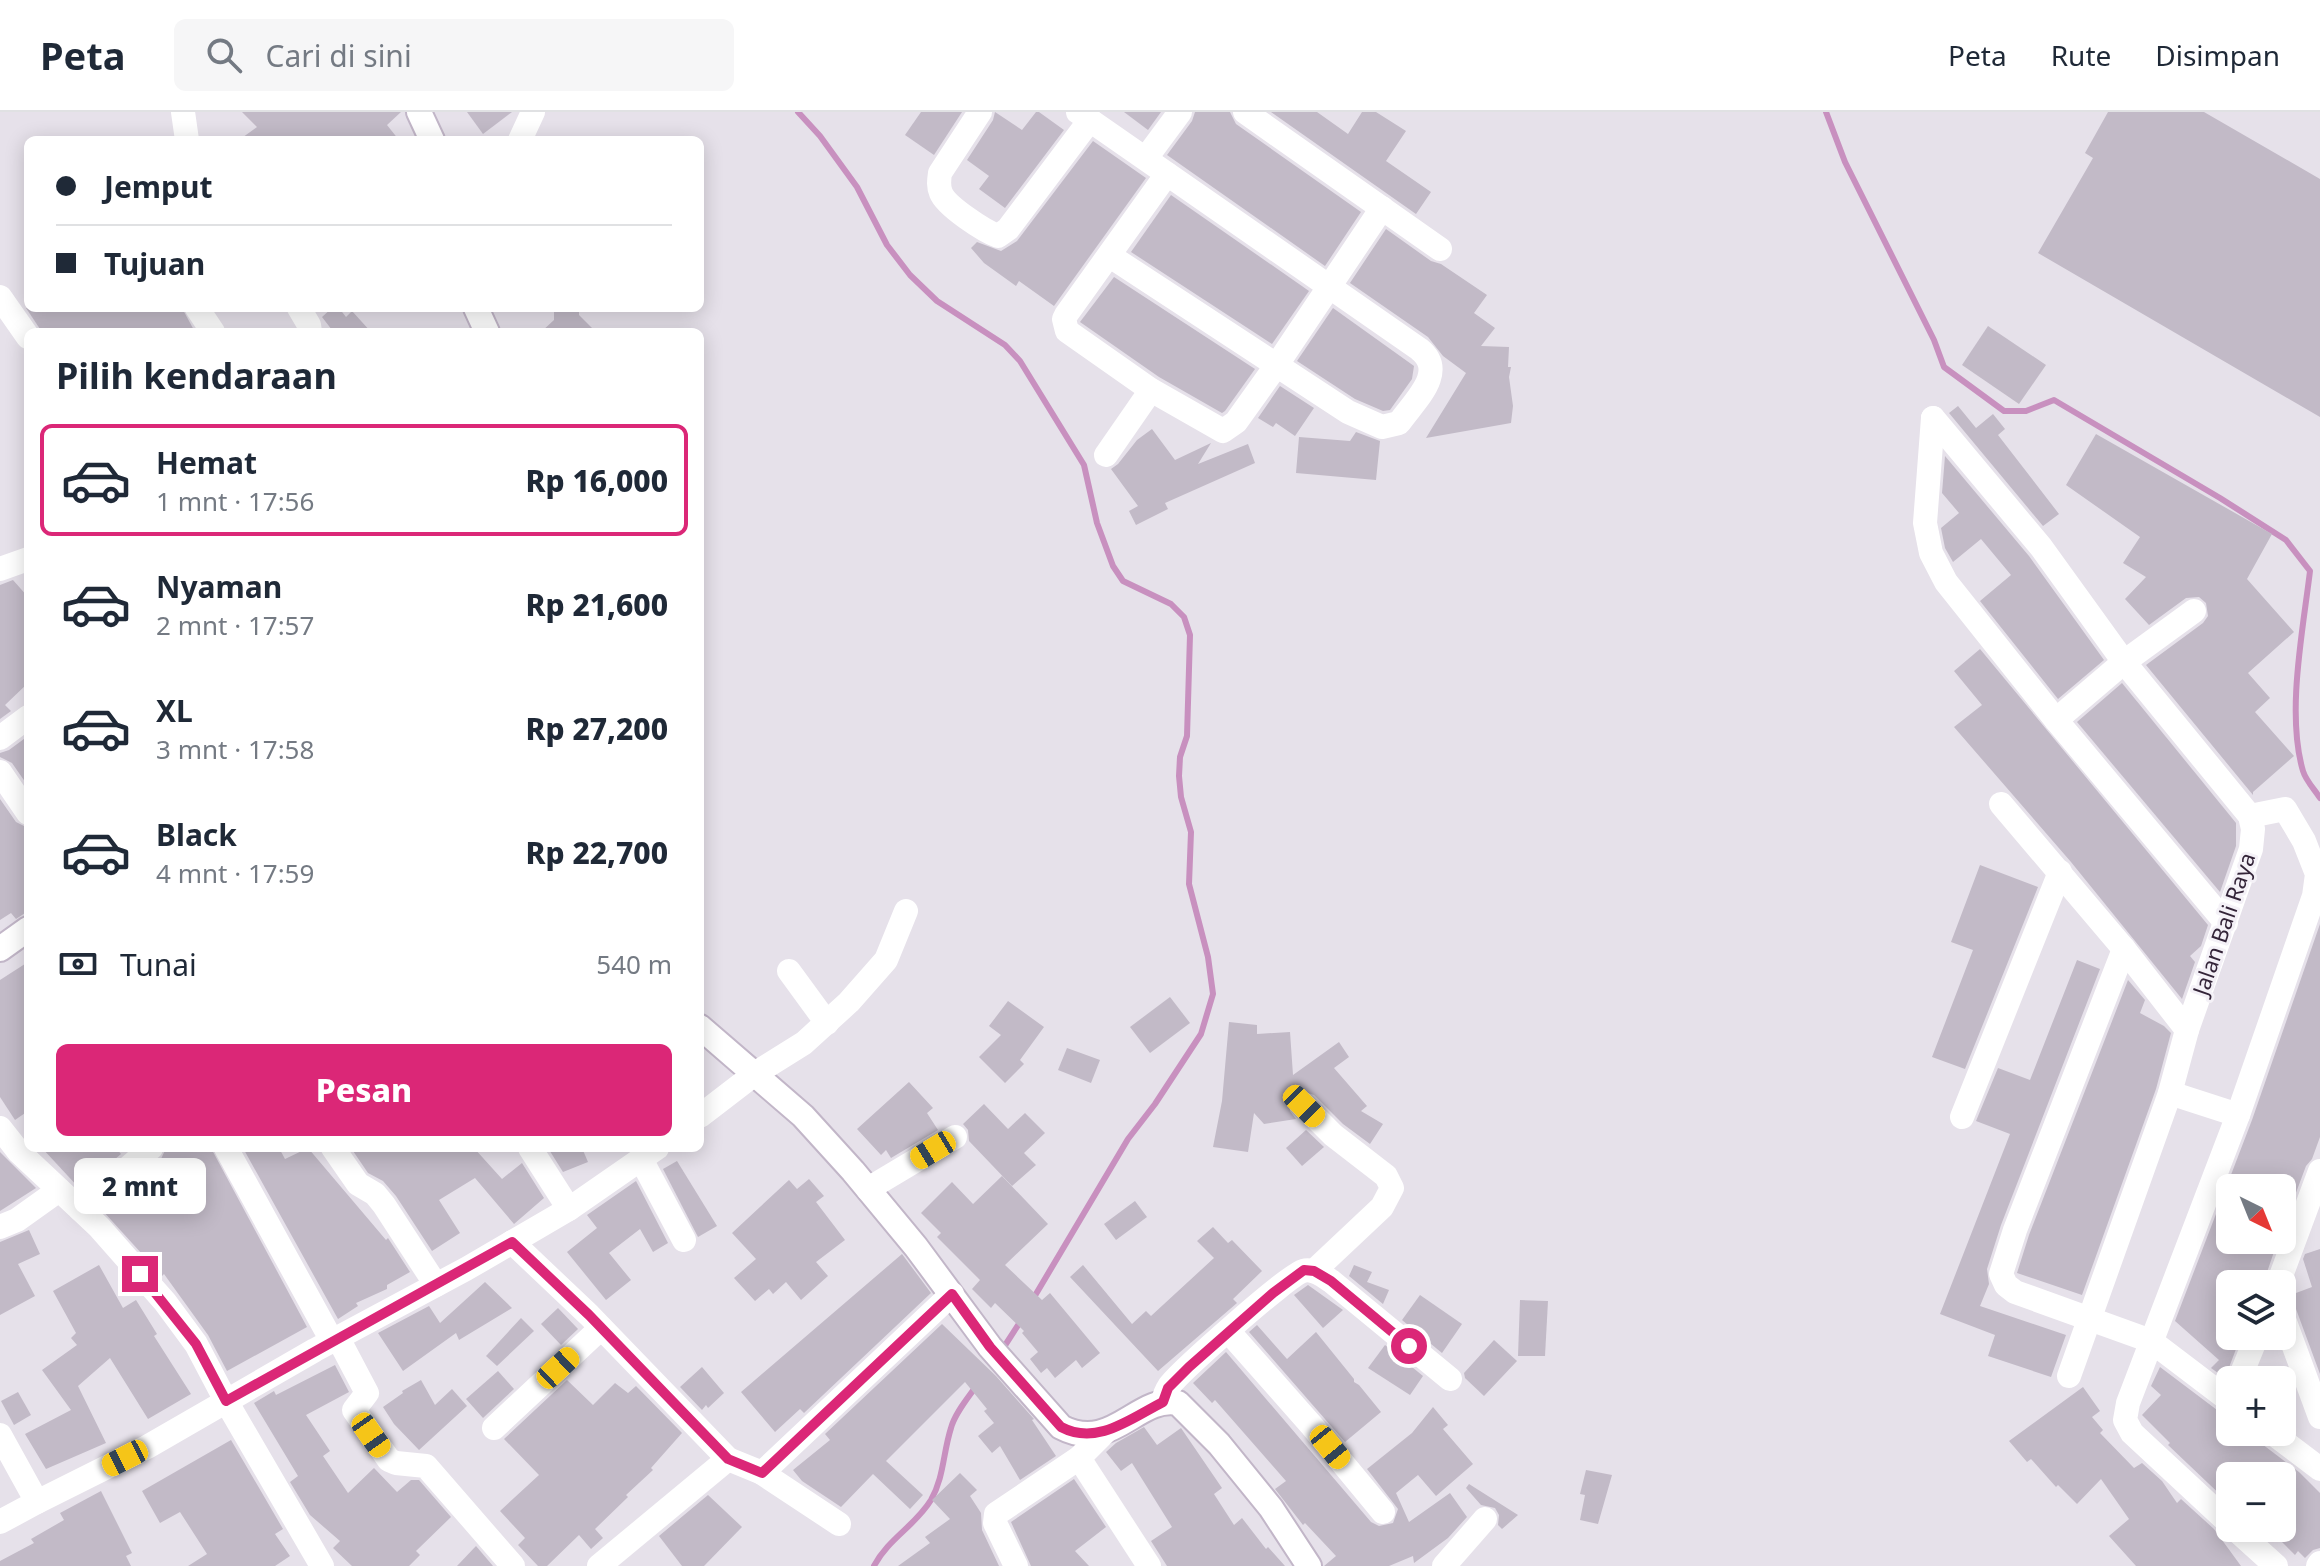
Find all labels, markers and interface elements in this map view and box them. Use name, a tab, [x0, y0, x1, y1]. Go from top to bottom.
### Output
search box	[174, 19, 734, 91]
text: Peta	[40, 29, 126, 81]
icon: search	[202, 33, 246, 77]
text: Cari di sini	[266, 35, 412, 76]
text: Peta	[1948, 36, 2007, 74]
text: Rute	[2051, 36, 2111, 74]
text: Disimpan	[2155, 36, 2280, 74]
text: Jemput	[104, 166, 213, 207]
text: Tujuan	[104, 243, 205, 284]
text: Pilih kendaraan	[56, 351, 337, 400]
text: Hemat	[156, 442, 257, 483]
icon: car	[60, 444, 132, 516]
text: Rp 16,000	[526, 460, 668, 501]
text: 1 mnt · 17:56	[156, 483, 314, 519]
text: Nyaman	[156, 566, 282, 607]
icon: car	[60, 568, 132, 640]
text: Rp 21,600	[526, 584, 668, 625]
text: 2 mnt · 17:57	[156, 607, 314, 643]
text: XL	[156, 690, 193, 731]
icon: car	[60, 692, 132, 764]
text: Rp 27,200	[526, 708, 668, 749]
text: 3 mnt · 17:58	[156, 731, 314, 767]
text: Black	[156, 814, 237, 855]
icon: car	[60, 816, 132, 888]
text: Rp 22,700	[526, 832, 668, 873]
street label: Jalan Bali Raya	[2184, 848, 2261, 1001]
text: 4 mnt · 17:59	[156, 855, 314, 891]
icon: cash	[56, 942, 100, 986]
text: Tunai	[120, 944, 197, 985]
text: 540 m	[596, 946, 672, 982]
button: Pesan	[56, 1044, 672, 1136]
car	[1279, 1081, 1329, 1131]
car	[906, 1127, 960, 1173]
callout: 2 mnt	[74, 1158, 206, 1214]
text: 2 mnt	[102, 1168, 178, 1204]
north arrow	[2216, 1174, 2296, 1254]
map controls	[2216, 1174, 2296, 1542]
route end	[122, 1256, 158, 1292]
button: layers	[2216, 1270, 2296, 1350]
route start	[1391, 1328, 1427, 1364]
car	[532, 1343, 584, 1393]
button: +	[2216, 1366, 2296, 1446]
car	[347, 1408, 395, 1462]
car	[1306, 1421, 1354, 1473]
car	[98, 1436, 152, 1480]
button: −	[2216, 1462, 2296, 1542]

